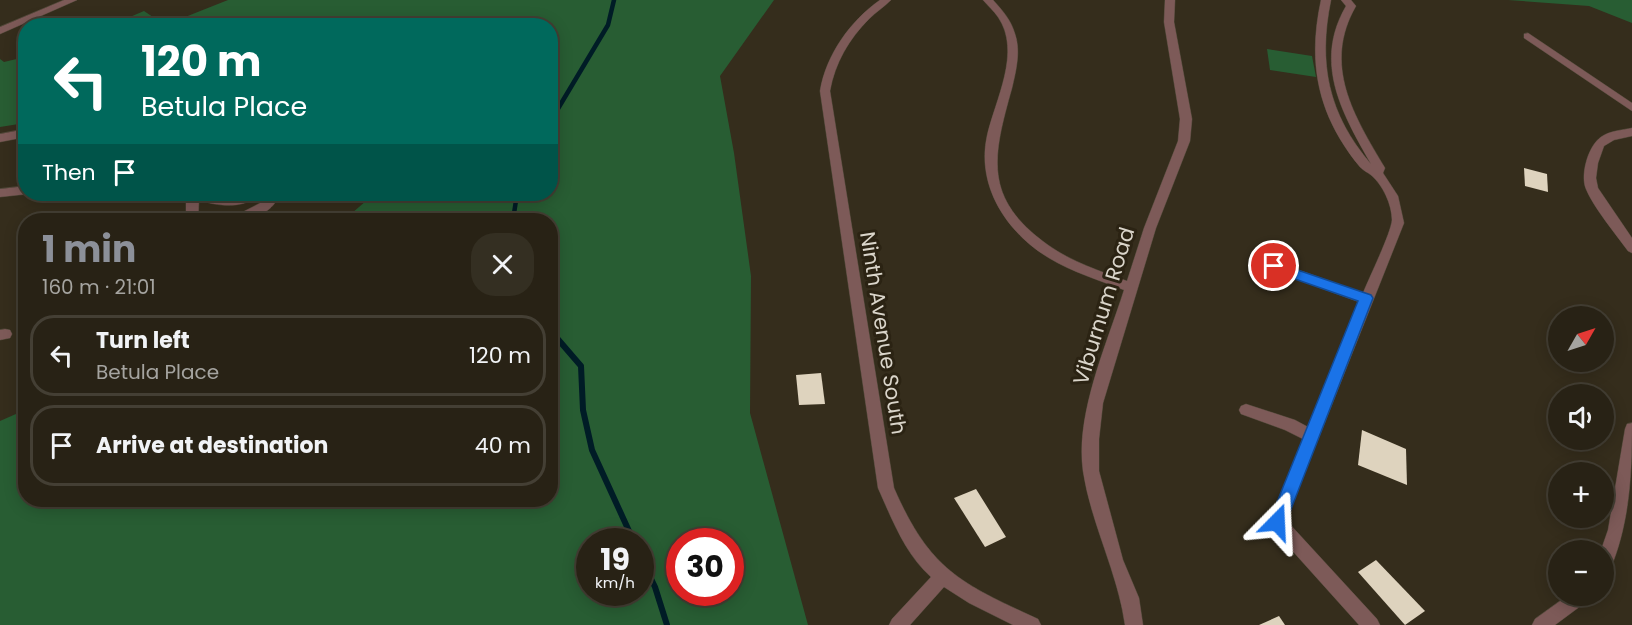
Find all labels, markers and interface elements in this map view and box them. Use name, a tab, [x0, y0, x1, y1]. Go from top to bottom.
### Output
text: 120 m	[141, 32, 262, 91]
icon: left	[42, 42, 120, 120]
text: Betula Place	[141, 88, 307, 125]
icon: arrive	[108, 156, 141, 189]
text: Then	[42, 157, 96, 188]
street label: Viburnum Road	[1066, 223, 1141, 388]
text: 1 min	[42, 224, 136, 275]
street label: Ninth Avenue South	[853, 230, 914, 436]
button: close	[471, 233, 534, 296]
pin	[1248, 240, 1299, 291]
icon: arrive	[1257, 249, 1290, 282]
text: 160 m · 21:01	[42, 273, 156, 301]
north arrow	[1548, 306, 1614, 372]
map controls	[1548, 306, 1614, 606]
text: Turn left	[96, 325, 190, 356]
icon: left	[45, 339, 78, 372]
text: 120 m	[469, 340, 531, 371]
text: Betula Place	[96, 358, 219, 386]
button: sound	[1548, 384, 1614, 450]
icon: arrive	[45, 429, 78, 462]
text: Arrive at destination	[96, 430, 328, 461]
text: 40 m	[475, 430, 531, 461]
button: +	[1548, 462, 1614, 528]
position arrow	[1245, 490, 1309, 554]
speed limit sign: 30	[666, 528, 744, 606]
text: 19	[600, 538, 630, 581]
button: −	[1548, 540, 1614, 606]
text: km/h	[595, 572, 635, 593]

